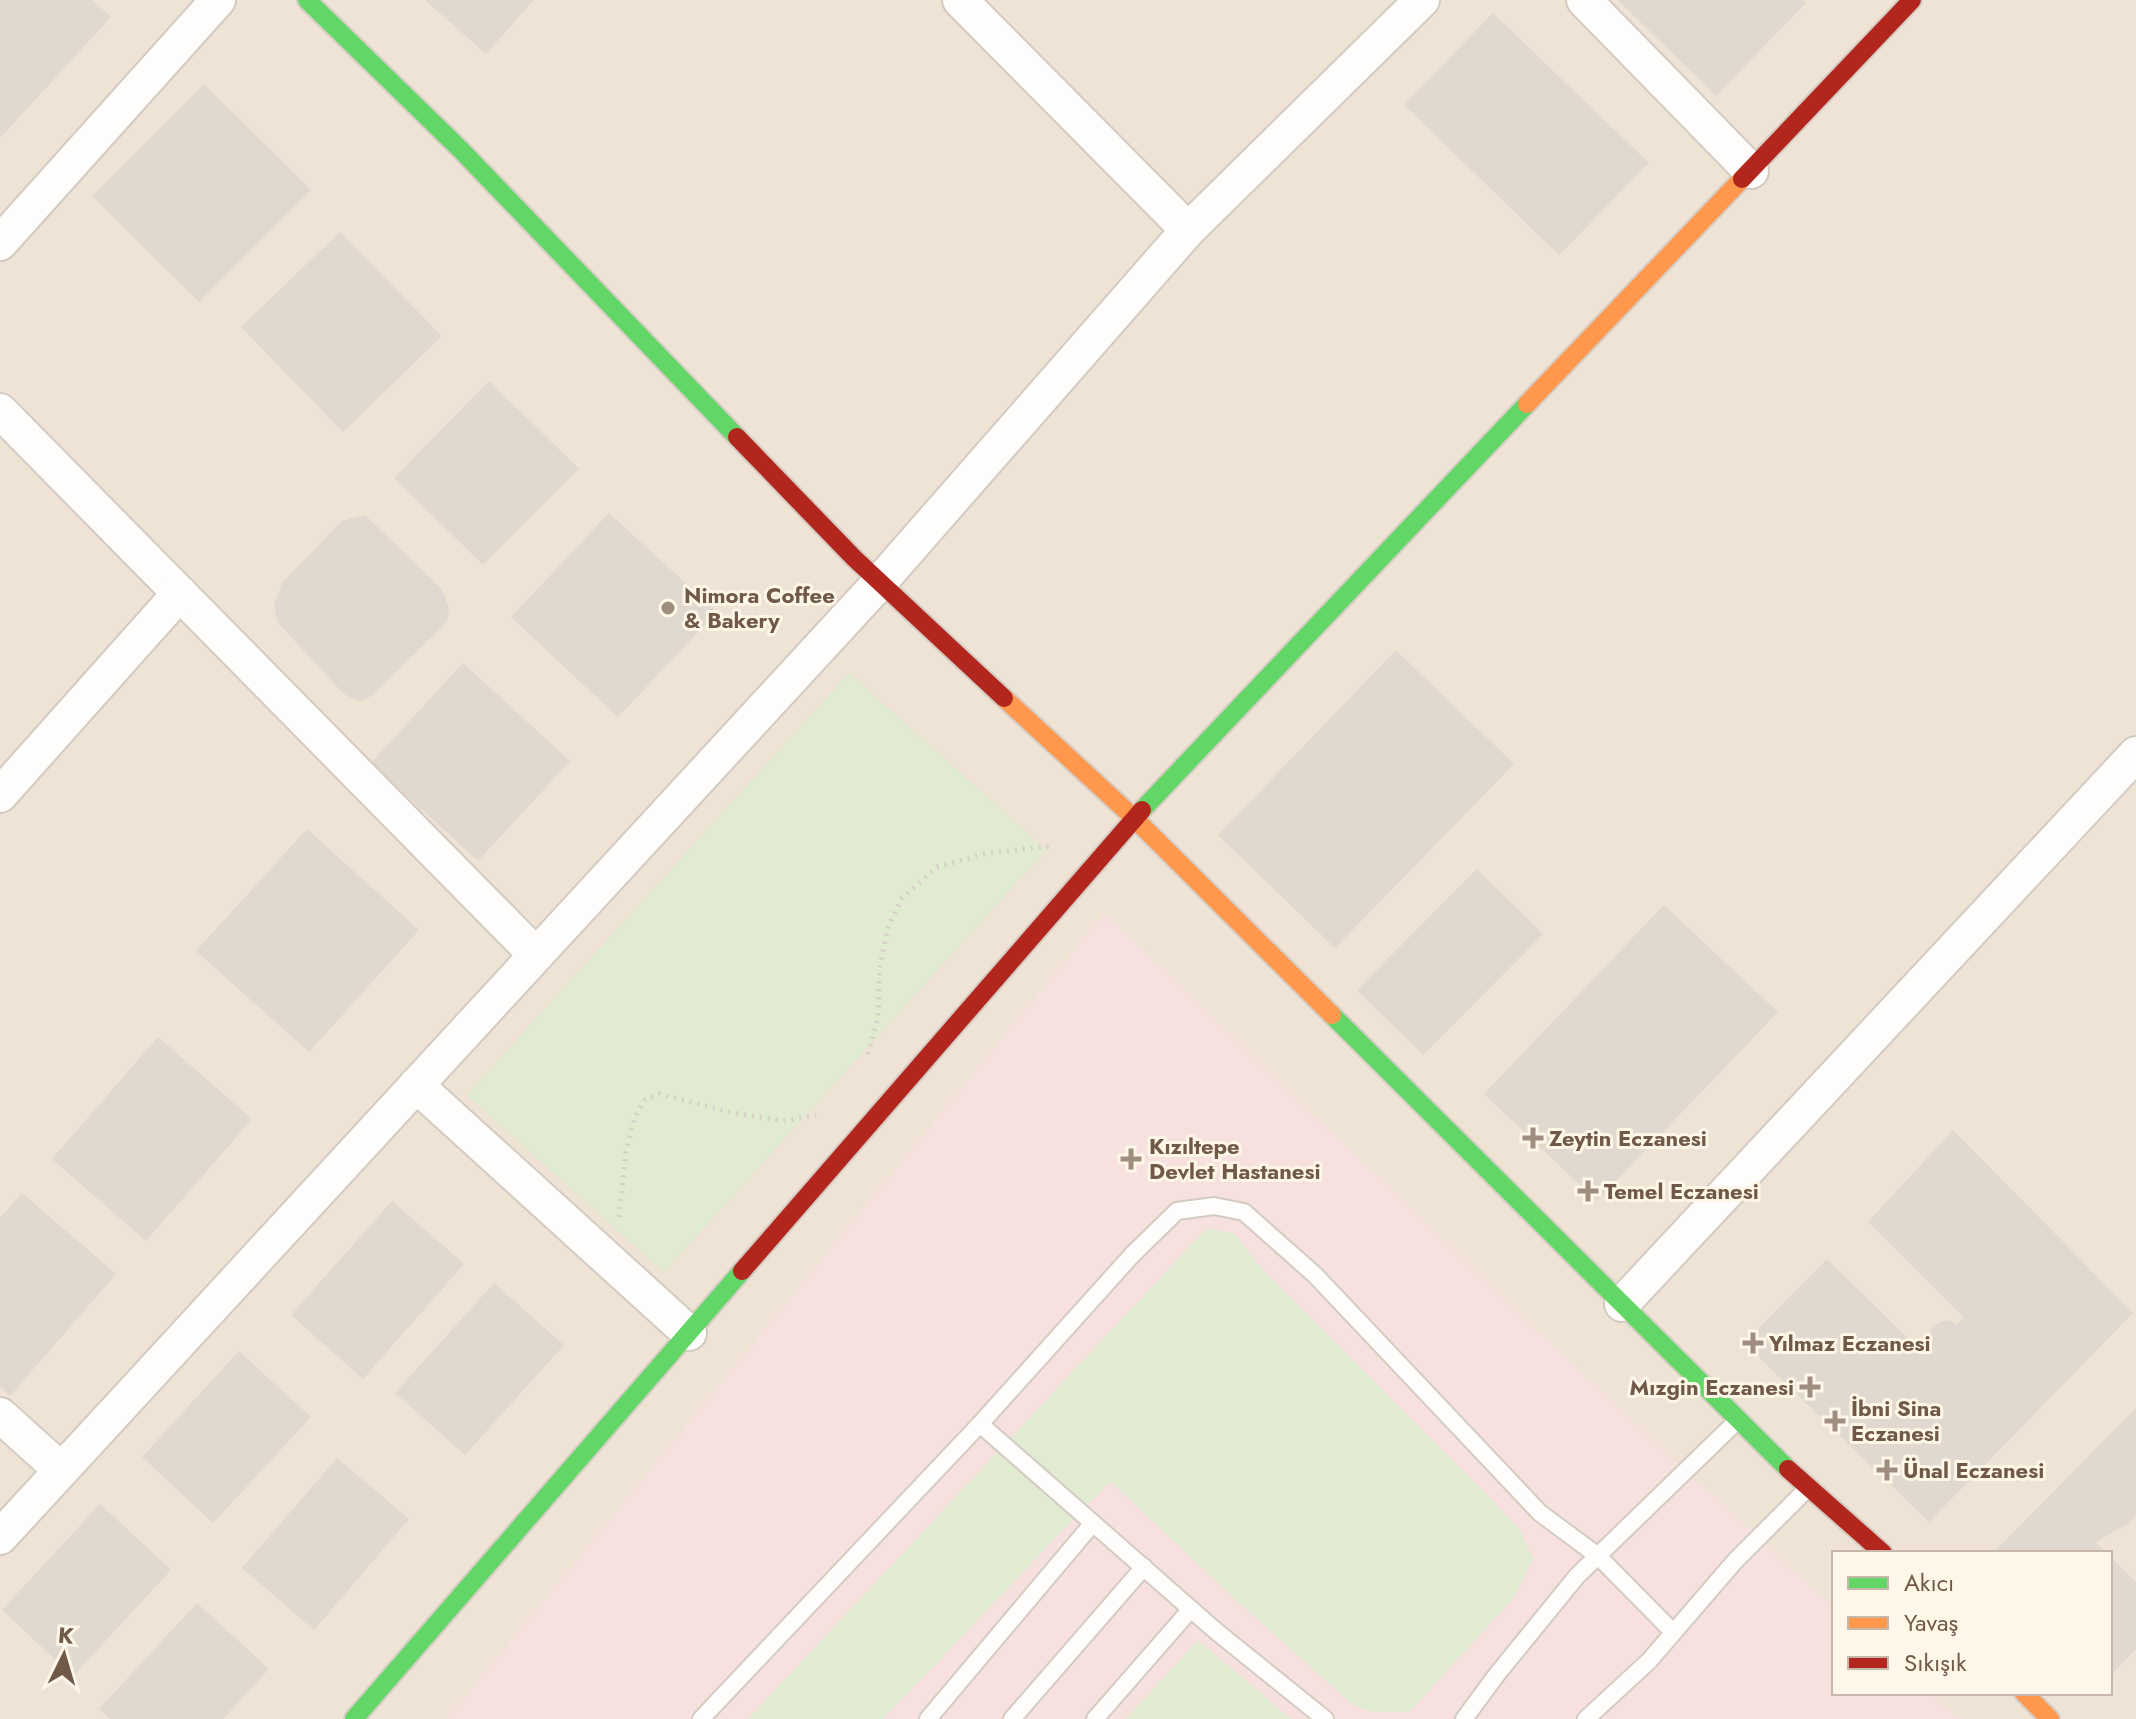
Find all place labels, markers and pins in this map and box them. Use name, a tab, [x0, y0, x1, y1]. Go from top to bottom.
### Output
place label: Nimora Coffee & Bakery	[684, 579, 835, 636]
marker: Nimora Coffee & Bakery	[659, 599, 677, 617]
place label: Zeytin Eczanesi	[1549, 1122, 1707, 1154]
marker: Zeytin Eczanesi	[1524, 1129, 1542, 1147]
place label: Kızıltepe Devlet Hastanesi	[1149, 1130, 1321, 1187]
marker: Kızıltepe Devlet Hastanesi	[1120, 1148, 1142, 1170]
place label: Temel Eczanesi	[1604, 1175, 1759, 1207]
marker: Temel Eczanesi	[1579, 1182, 1597, 1200]
place label: Yılmaz Eczanesi	[1768, 1327, 1931, 1359]
marker: Yılmaz Eczanesi	[1744, 1334, 1762, 1352]
place label: Mızgin Eczanesi	[1630, 1371, 1794, 1403]
marker: Mızgin Eczanesi	[1801, 1378, 1819, 1396]
place label: İbni Sina Eczanesi	[1851, 1392, 1941, 1449]
marker: İbni Sina Eczanesi	[1826, 1412, 1844, 1430]
place label: Ünal Eczanesi	[1903, 1454, 2044, 1486]
marker: Ünal Eczanesi	[1878, 1461, 1896, 1479]

